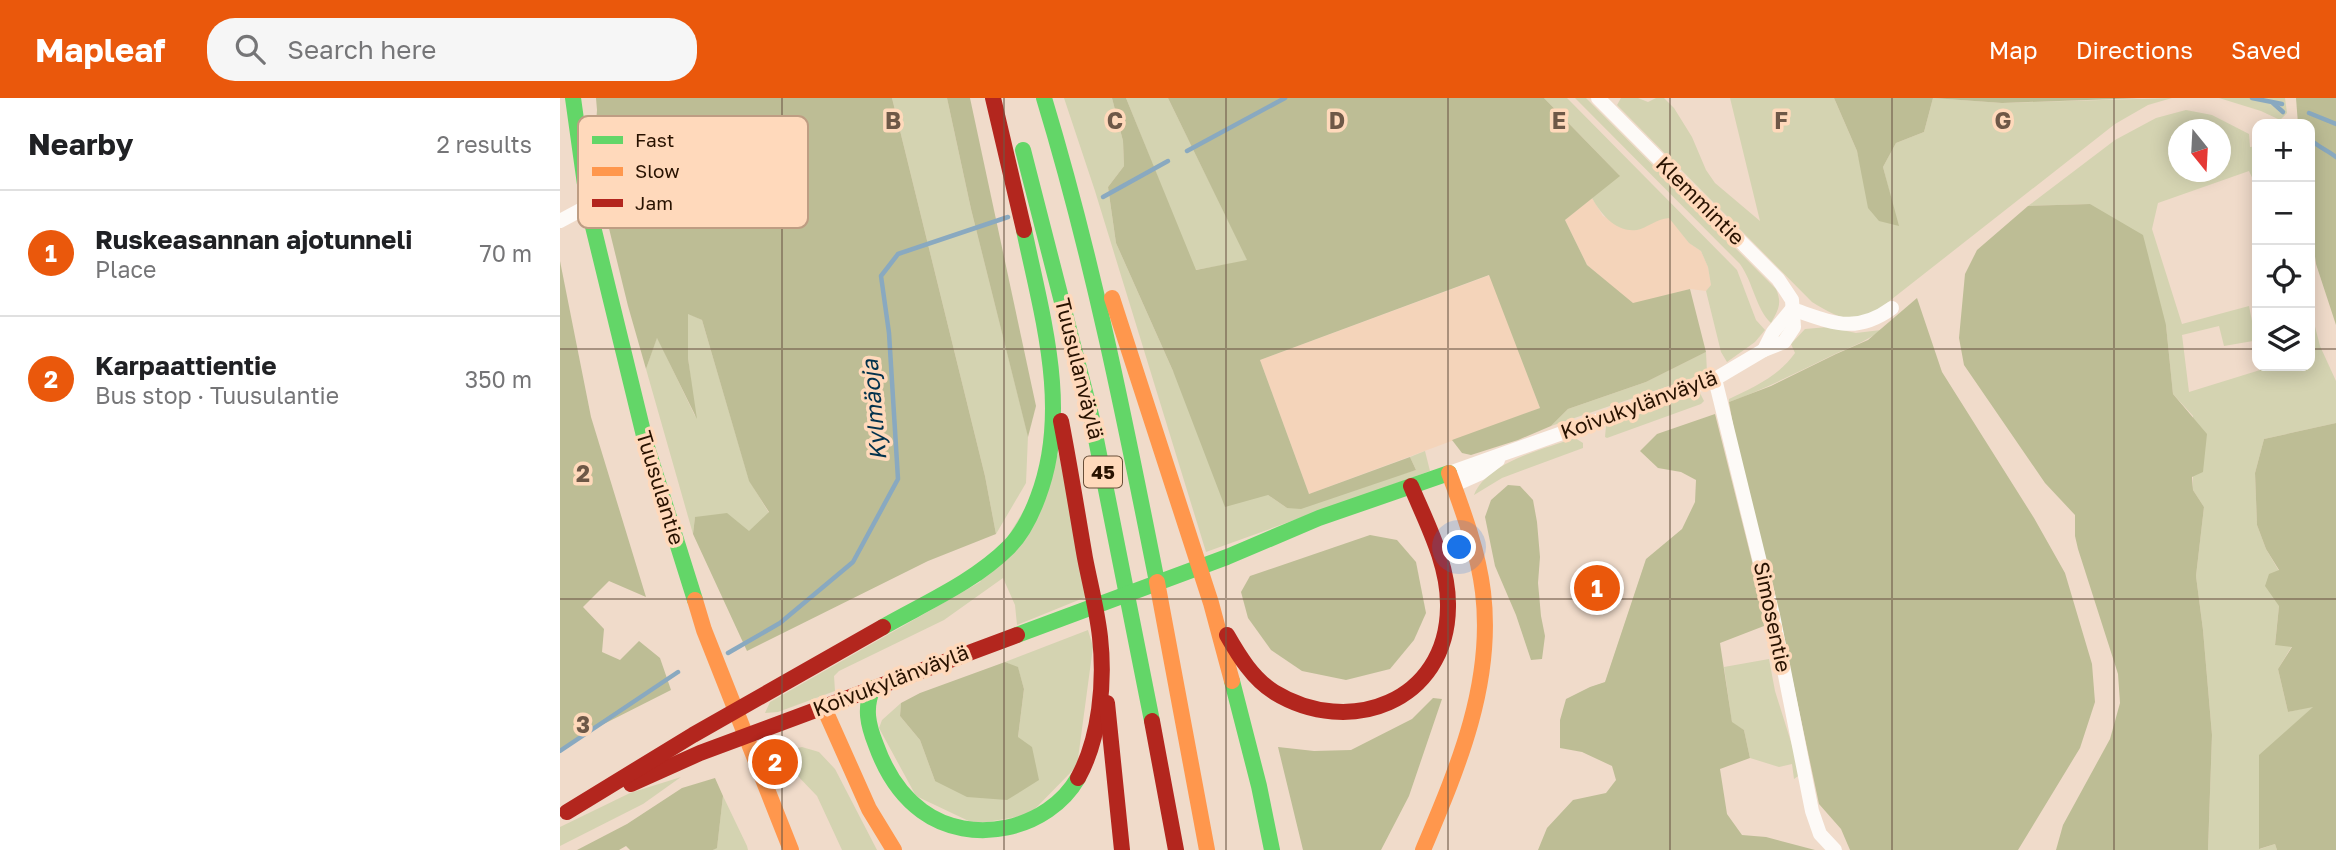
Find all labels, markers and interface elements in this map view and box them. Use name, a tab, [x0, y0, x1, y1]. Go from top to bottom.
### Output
search box	[207, 18, 697, 81]
text: Mapleaf	[35, 30, 165, 69]
icon: search	[231, 30, 269, 68]
text: Search here	[287, 34, 436, 65]
text: Map	[1989, 35, 2038, 64]
text: Directions	[2076, 35, 2193, 64]
text: Saved	[2231, 35, 2301, 64]
text: B	[885, 106, 901, 134]
text: C	[1107, 106, 1123, 134]
text: D	[1329, 106, 1345, 134]
text: E	[1552, 106, 1566, 134]
text: F	[1774, 106, 1788, 134]
text: G	[1995, 106, 2011, 134]
legend	[578, 116, 808, 228]
north arrow	[2168, 119, 2231, 182]
map controls	[2252, 119, 2315, 371]
button: +	[2252, 119, 2315, 182]
text: Nearby	[28, 126, 133, 162]
text: Fast	[635, 128, 674, 151]
text: 2 results	[436, 130, 532, 158]
street label: Klemmintie	[1651, 151, 1750, 250]
text: Slow	[635, 159, 680, 182]
button: −	[2252, 182, 2315, 245]
text: Jam	[635, 191, 673, 214]
text: Ruskeasannan ajotunneli	[95, 224, 412, 255]
text: 1	[45, 239, 57, 267]
text: 70 m	[479, 239, 532, 267]
button: locate	[2252, 245, 2315, 308]
text: Place	[95, 255, 156, 283]
street label: Tuusulanväylä	[1050, 295, 1110, 442]
button: layers	[2252, 308, 2315, 371]
text: Karpaattientie	[95, 350, 277, 381]
water label: Kylmäoja	[855, 357, 891, 462]
street label: Koivukylänväylä	[1557, 364, 1721, 444]
text: 2	[44, 365, 58, 393]
text: 350 m	[465, 365, 532, 393]
text: Bus stop · Tuusulantie	[95, 381, 339, 409]
street label: Tuusulantie	[631, 428, 691, 548]
road number: 45	[1084, 456, 1122, 488]
text: 2	[576, 459, 590, 487]
your location	[1442, 530, 1476, 564]
street label: Simosentie	[1749, 559, 1797, 675]
pin: 1	[1574, 562, 1620, 614]
street label: Koivukylänväylä	[809, 638, 972, 722]
text: 3	[576, 710, 590, 738]
pin: 2	[752, 736, 798, 788]

